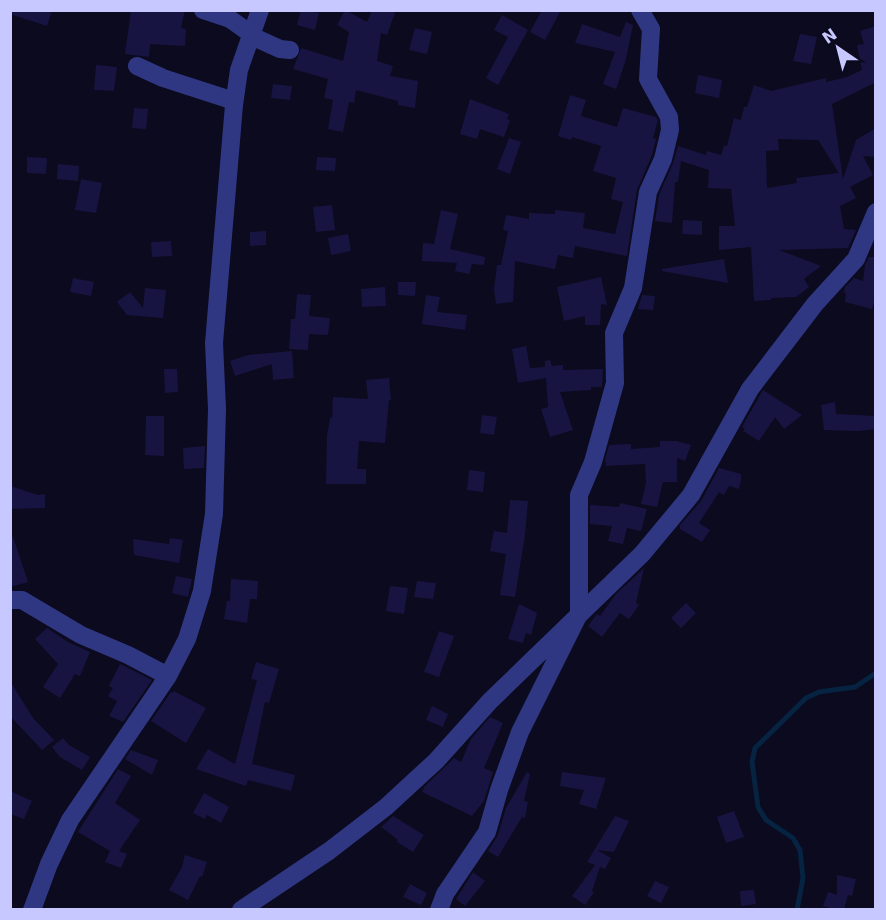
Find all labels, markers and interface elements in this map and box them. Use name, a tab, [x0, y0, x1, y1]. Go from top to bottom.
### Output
north arrow	[808, 18, 868, 78]
text: N	[819, 25, 841, 48]

